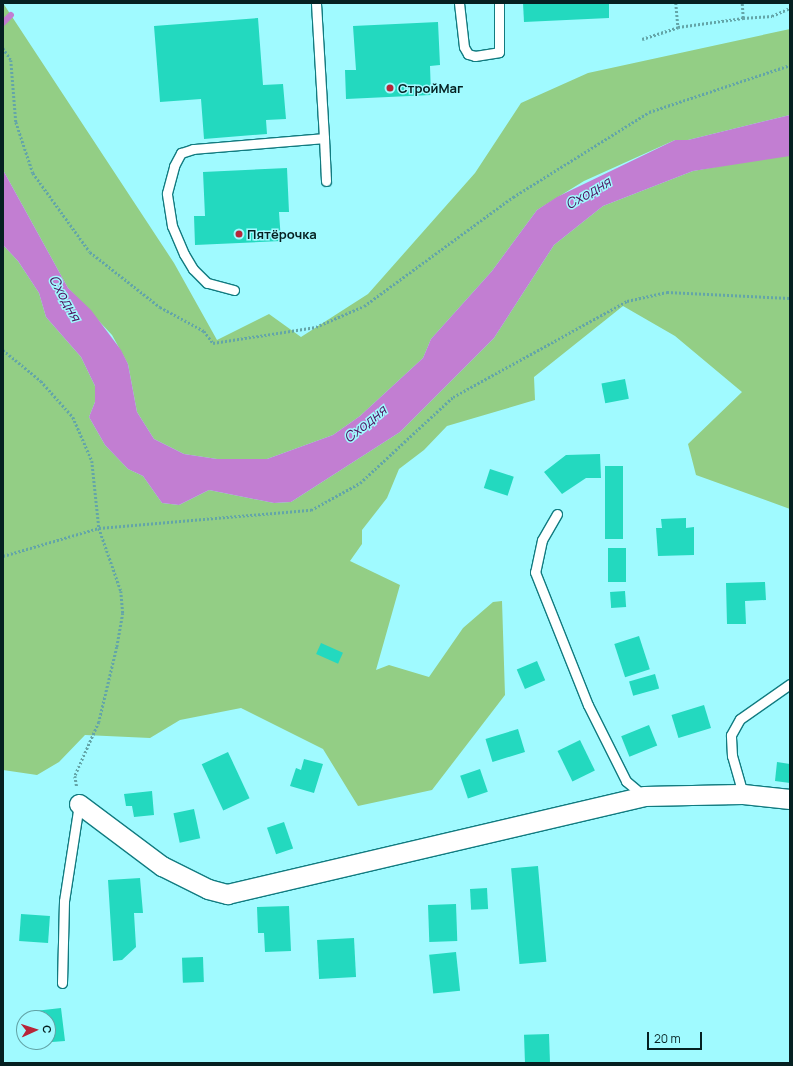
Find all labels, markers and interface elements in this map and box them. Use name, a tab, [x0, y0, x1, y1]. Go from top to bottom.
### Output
place label: СтройМаг	[398, 80, 463, 96]
marker: СтройМаг	[385, 83, 395, 93]
water label: Сходня	[562, 173, 614, 213]
place label: Пятёрочка	[247, 226, 317, 242]
marker: Пятёрочка	[234, 229, 244, 239]
water label: Сходня	[46, 272, 84, 324]
water label: Сходня	[340, 402, 390, 446]
north arrow	[16, 1010, 56, 1050]
scale bar	[649, 1024, 704, 1050]
text: С	[40, 1025, 55, 1034]
text: 20 m	[654, 1030, 681, 1047]

